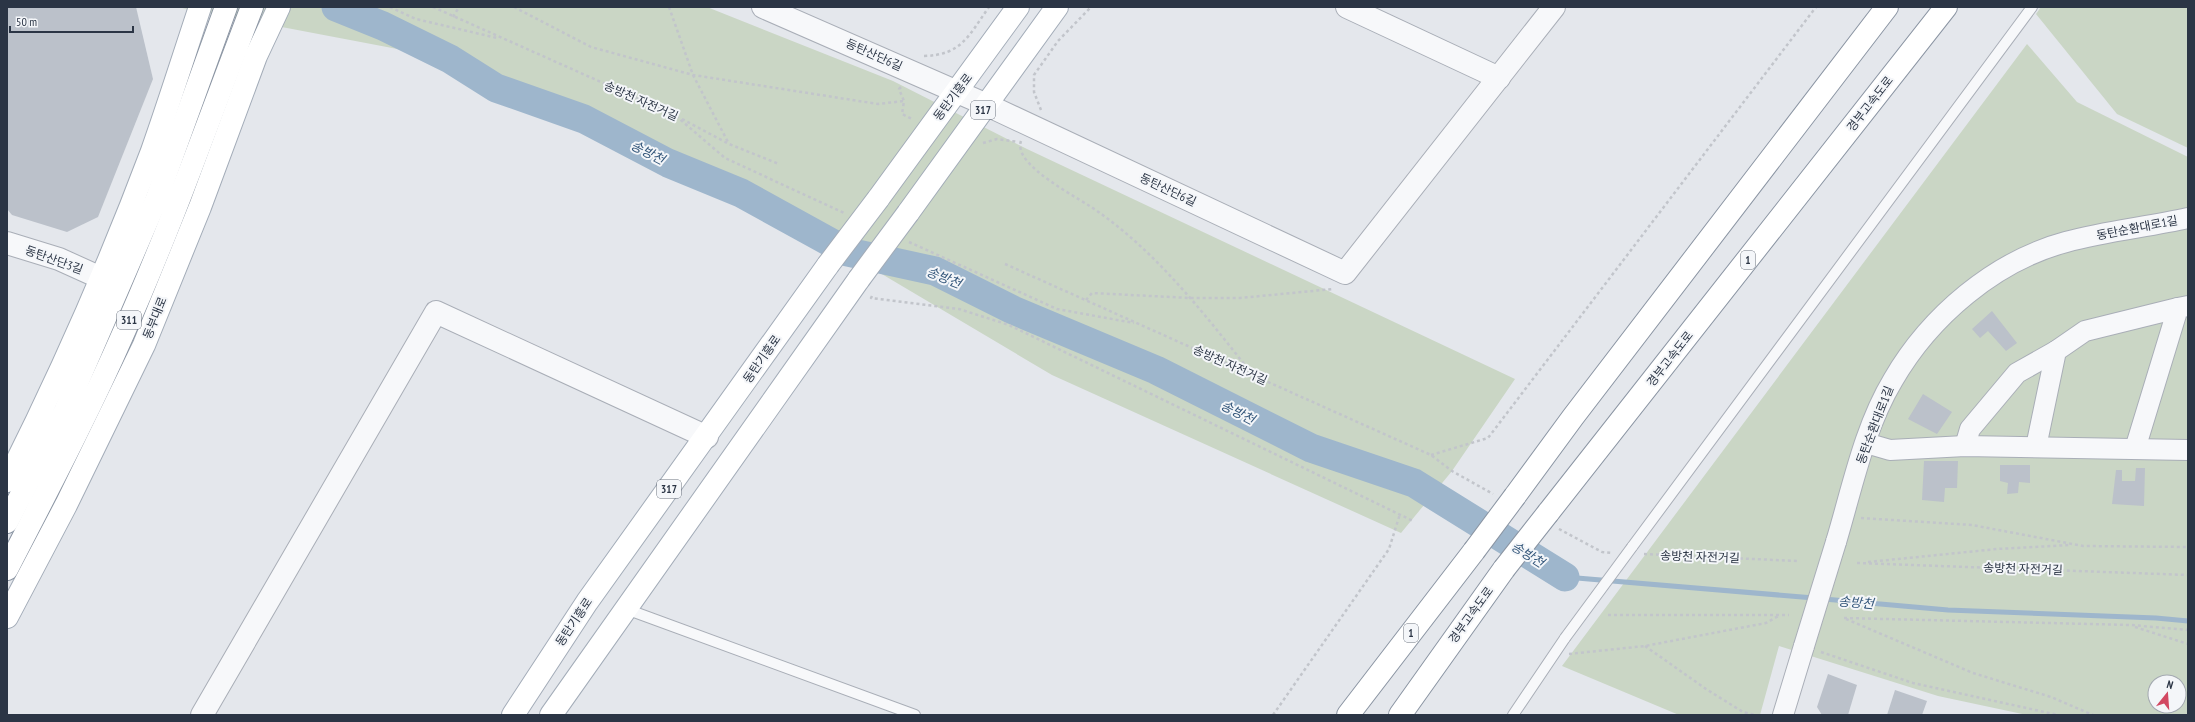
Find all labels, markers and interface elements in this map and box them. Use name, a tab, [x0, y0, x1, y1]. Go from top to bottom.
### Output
scale bar	[10, 8, 133, 34]
text: 50 m	[16, 14, 37, 29]
street label: 동탄산단6길	[843, 35, 905, 74]
street label: 동탄기흥로	[930, 70, 975, 123]
street label: 경부고속도로	[1843, 73, 1896, 134]
street label: 송방천 자전거길	[602, 77, 681, 124]
road number: 317	[971, 101, 995, 119]
water label: 송방천	[628, 137, 669, 169]
street label: 동탄산단6길	[1138, 170, 1199, 209]
street label: 동탄순환대로1길	[2095, 212, 2179, 243]
street label: 동탄산단3길	[23, 242, 85, 277]
road number: 1	[1741, 251, 1755, 269]
water label: 송방천	[924, 263, 965, 292]
street label: 동부대로	[139, 295, 170, 341]
road number: 311	[117, 311, 141, 329]
street label: 경부고속도로	[1643, 328, 1696, 389]
street label: 동탄기흥로	[740, 332, 784, 386]
street label: 송방천 자전거길	[1191, 341, 1270, 388]
street label: 동탄순환대로1길	[1853, 384, 1896, 466]
water label: 송방천	[1218, 397, 1259, 429]
road number: 317	[657, 480, 681, 498]
water label: 송방천	[1508, 538, 1548, 572]
street label: 송방천 자전거길	[1660, 548, 1740, 565]
street label: 송방천 자전거길	[1983, 560, 2063, 577]
street label: 경부고속도로	[1445, 583, 1496, 646]
water label: 송방천	[1837, 592, 1876, 613]
street label: 동탄기흥로	[552, 595, 595, 649]
road number: 1	[1404, 624, 1418, 642]
north arrow	[2147, 674, 2187, 714]
text: N	[2165, 677, 2175, 692]

